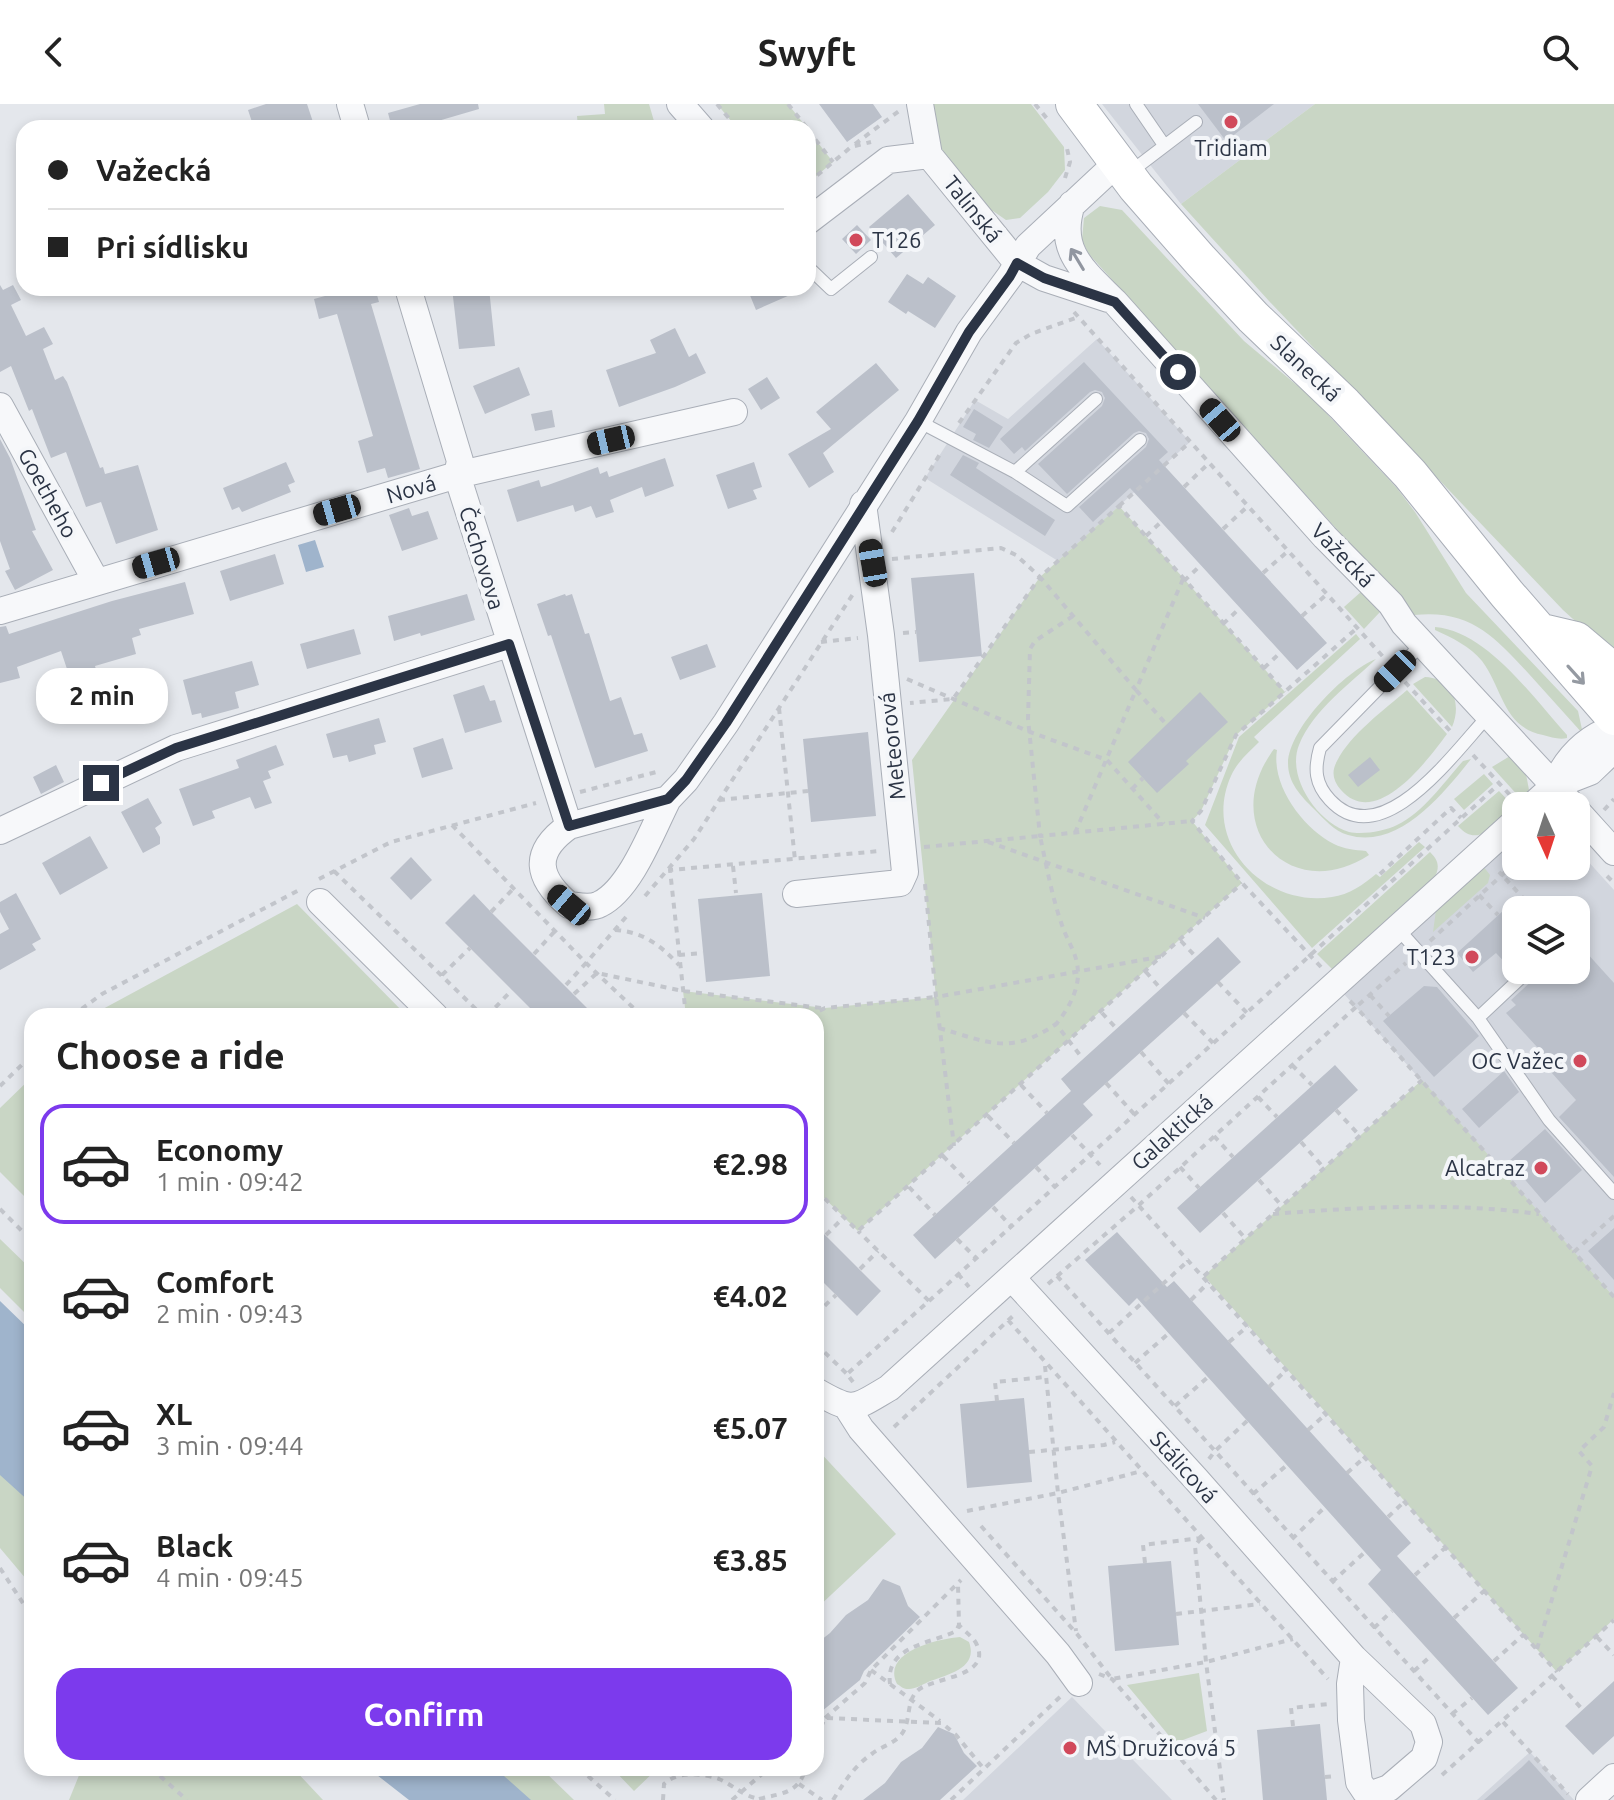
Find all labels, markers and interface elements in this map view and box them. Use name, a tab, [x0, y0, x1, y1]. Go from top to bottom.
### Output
icon: back	[32, 30, 76, 74]
icon: search	[1538, 30, 1582, 74]
text: Swyft	[758, 32, 856, 73]
marker: Tridiam	[1222, 113, 1240, 131]
place label: Tridiam	[1194, 135, 1268, 160]
text: Važecká	[96, 153, 211, 187]
street label: Talinská	[939, 170, 1008, 247]
place label: T126	[872, 227, 921, 252]
text: Pri sídlisku	[96, 230, 249, 264]
marker: T126	[847, 231, 865, 249]
one-way arrow	[1069, 248, 1085, 271]
street label: Slanecká	[1266, 329, 1346, 406]
route start	[1160, 354, 1196, 390]
car	[1195, 394, 1245, 446]
car	[585, 423, 637, 457]
street label: Goetheho	[14, 444, 83, 542]
street label: Nová	[383, 470, 439, 508]
car	[311, 492, 363, 528]
street label: Čechovova	[455, 503, 510, 613]
street label: Važecká	[1307, 517, 1380, 592]
car	[857, 537, 889, 589]
car	[130, 545, 182, 581]
car	[1370, 646, 1420, 696]
one-way arrow	[1567, 665, 1586, 685]
callout: 2 min	[35, 667, 167, 723]
text: 2 min	[69, 681, 135, 710]
street label: Meteorová	[873, 691, 910, 801]
route end	[83, 765, 119, 801]
north arrow	[1502, 792, 1590, 880]
map controls	[1502, 792, 1590, 984]
car	[543, 880, 595, 930]
button: layers	[1502, 896, 1590, 984]
place label: T123	[1407, 944, 1456, 969]
marker: T123	[1463, 948, 1481, 966]
text: Choose a ride	[56, 1035, 285, 1076]
place label: OC Važec	[1471, 1048, 1564, 1073]
marker: OC Važec	[1571, 1052, 1589, 1070]
street label: Galaktická	[1126, 1089, 1217, 1175]
icon: car	[60, 1128, 132, 1200]
text: Economy	[156, 1133, 283, 1167]
text: €2.98	[713, 1147, 788, 1181]
place label: Alcatraz	[1445, 1155, 1525, 1180]
marker: Alcatraz	[1532, 1159, 1550, 1177]
text: 1 min · 09:42	[156, 1167, 304, 1196]
icon: car	[60, 1260, 132, 1332]
text: Comfort	[156, 1265, 274, 1299]
text: €4.02	[713, 1279, 788, 1313]
text: 2 min · 09:43	[156, 1299, 304, 1328]
icon: car	[60, 1392, 132, 1464]
text: XL	[156, 1397, 192, 1431]
text: €5.07	[713, 1411, 788, 1445]
street label: Stálicová	[1146, 1426, 1223, 1508]
text: 3 min · 09:44	[156, 1431, 304, 1460]
icon: car	[60, 1524, 132, 1596]
text: Black	[156, 1529, 233, 1563]
text: €3.85	[713, 1543, 788, 1577]
text: 4 min · 09:45	[156, 1563, 304, 1592]
button: Confirm	[56, 1668, 792, 1760]
place label: MŠ Družicová 5	[1086, 1735, 1236, 1760]
marker: MŠ Družicová 5	[1061, 1739, 1079, 1757]

